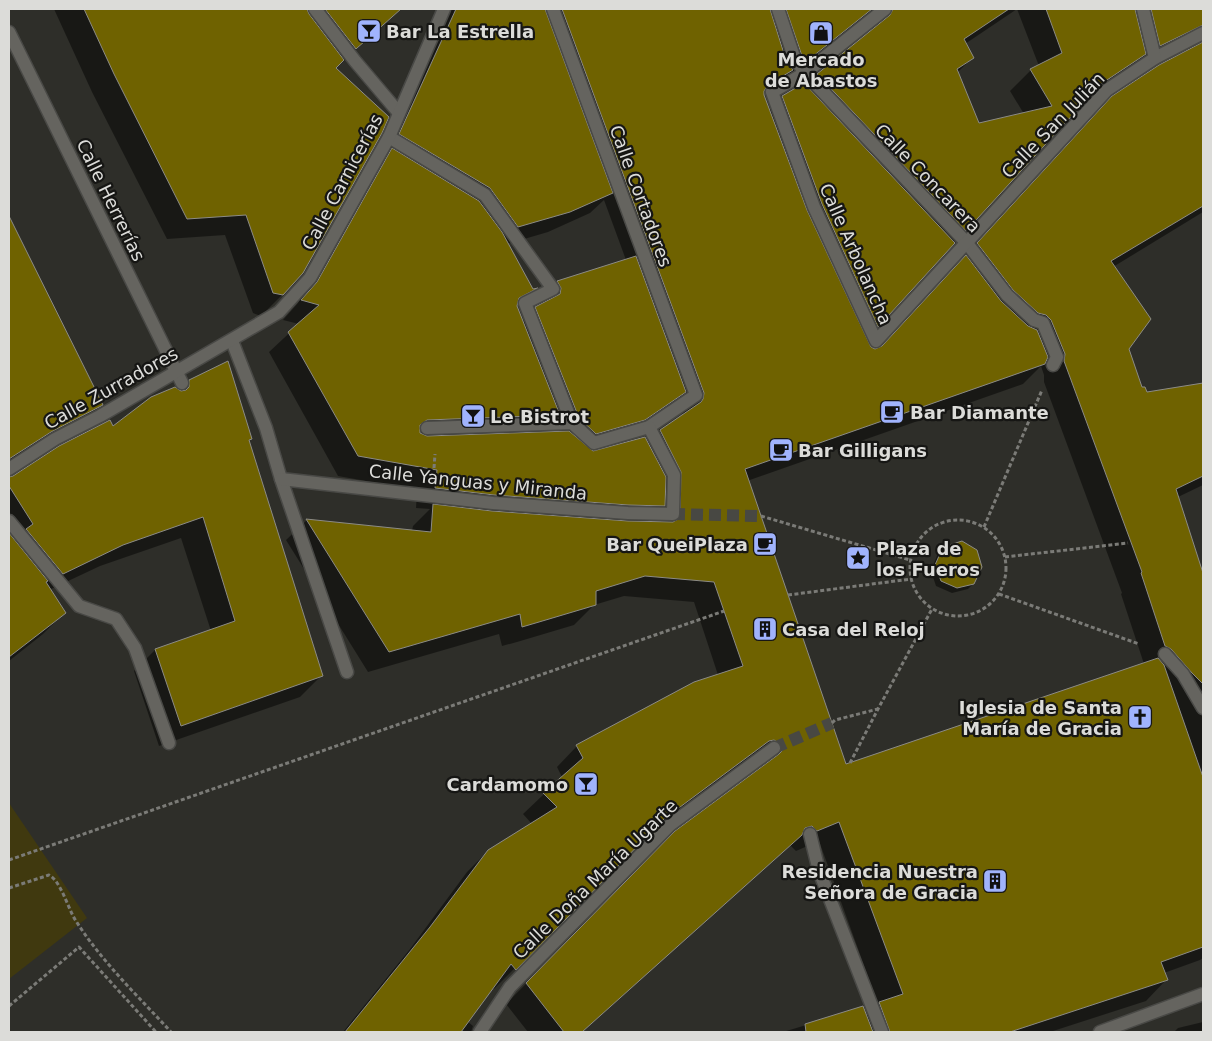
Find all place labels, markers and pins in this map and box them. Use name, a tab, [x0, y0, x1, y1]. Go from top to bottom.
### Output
bar icon: Bar La Estrella	[356, 18, 382, 44]
shop icon: Mercado de Abastos	[808, 20, 834, 46]
place label: Bar La Estrella	[386, 21, 534, 42]
place label: Mercado de Abastos	[765, 49, 877, 91]
cafe icon: Bar Diamante	[879, 399, 905, 425]
place label: Bar Diamante	[910, 402, 1049, 423]
bar icon: Le Bistrot	[460, 403, 486, 429]
place label: Le Bistrot	[490, 406, 589, 427]
cafe icon: Bar Gilligans	[768, 437, 794, 463]
place label: Bar Gilligans	[798, 440, 927, 461]
cafe icon: Bar QueiPlaza	[752, 531, 778, 557]
place label: Bar QueiPlaza	[606, 534, 748, 555]
place label: Plaza de los Fueros	[876, 538, 980, 580]
place icon: Plaza de los Fueros	[845, 545, 871, 571]
building icon: Casa del Reloj	[752, 616, 778, 642]
place label: Casa del Reloj	[782, 619, 925, 640]
place label: Iglesia de Santa María de Gracia	[959, 697, 1122, 739]
church icon: Iglesia de Santa María de Gracia	[1127, 704, 1153, 730]
bar icon: Cardamomo	[573, 771, 599, 797]
place label: Cardamomo	[446, 774, 568, 795]
place label: Residencia Nuestra Señora de Gracia	[781, 861, 978, 903]
building icon: Residencia Nuestra Señora de Gracia	[982, 868, 1008, 894]

